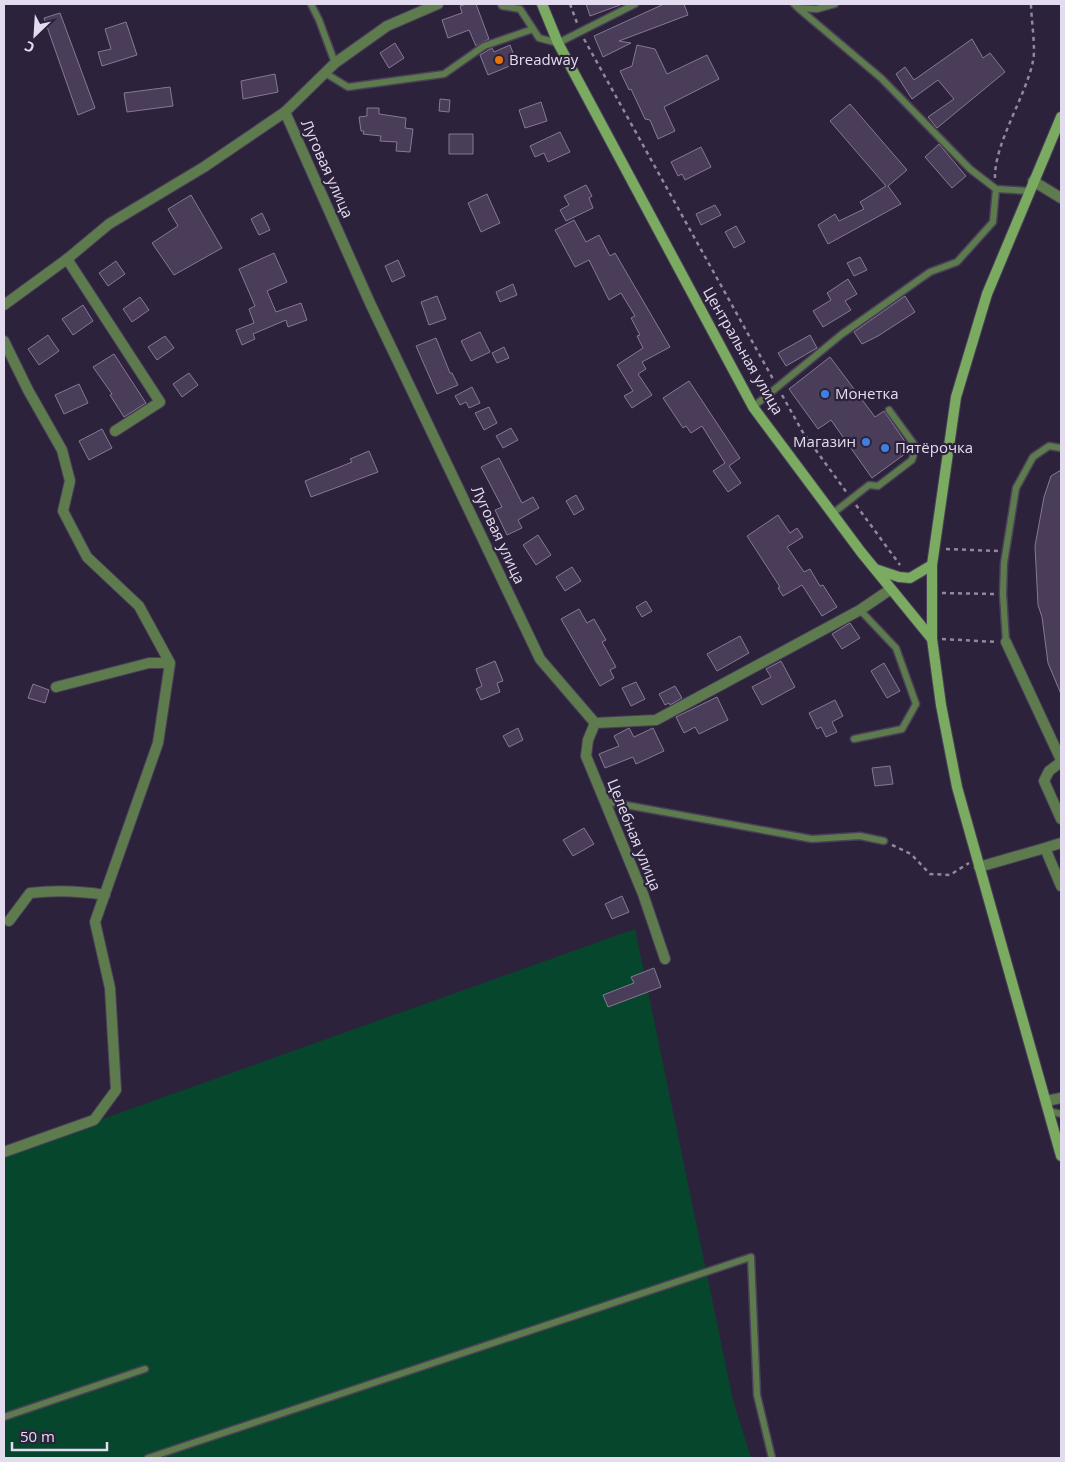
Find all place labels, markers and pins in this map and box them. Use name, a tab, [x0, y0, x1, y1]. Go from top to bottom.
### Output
place label: Breadway	[509, 49, 579, 69]
marker: Breadway	[493, 54, 505, 66]
place label: Монетка	[835, 383, 899, 403]
marker: Монетка	[819, 388, 831, 400]
place label: Магазин	[793, 431, 856, 451]
marker: Магазин	[860, 436, 872, 448]
place label: Пятёрочка	[895, 437, 973, 457]
marker: Пятёрочка	[879, 442, 891, 454]

